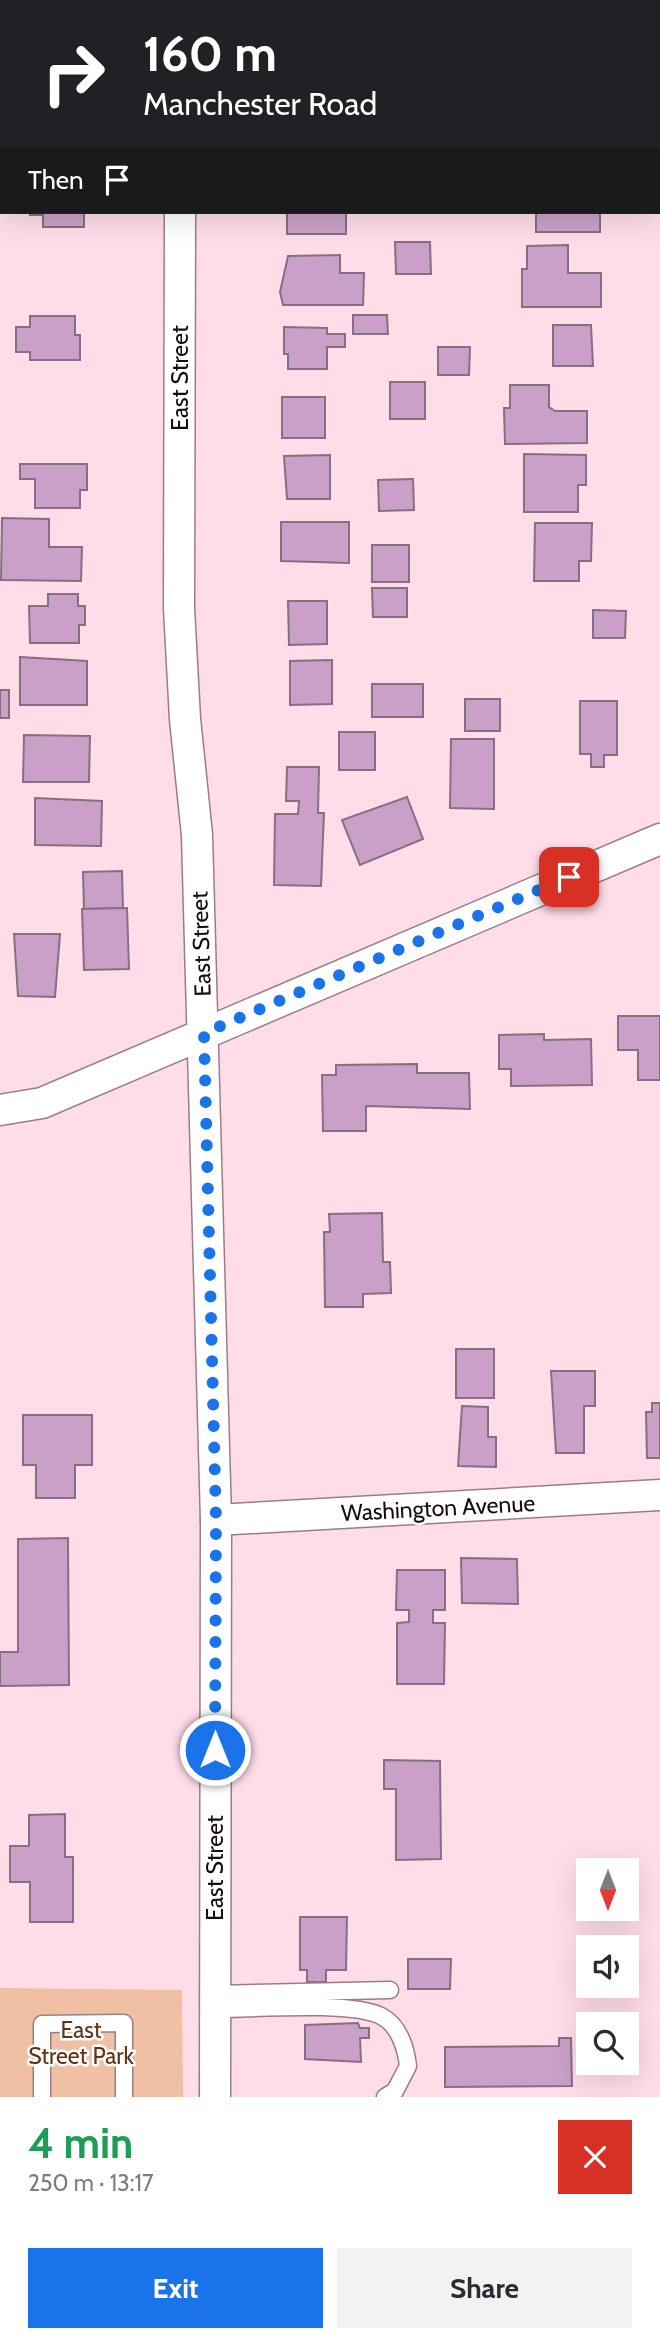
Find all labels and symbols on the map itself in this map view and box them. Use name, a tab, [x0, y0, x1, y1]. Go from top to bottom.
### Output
street label: East Street	[166, 325, 194, 431]
pin	[539, 847, 599, 907]
street label: East Street	[185, 891, 217, 997]
street label: Washington Avenue	[340, 1489, 536, 1527]
position arrow	[178, 1713, 252, 1787]
street label: East Street	[201, 1815, 229, 1921]
north arrow	[576, 1858, 639, 1922]
park label: East Street Park	[28, 2016, 135, 2070]

